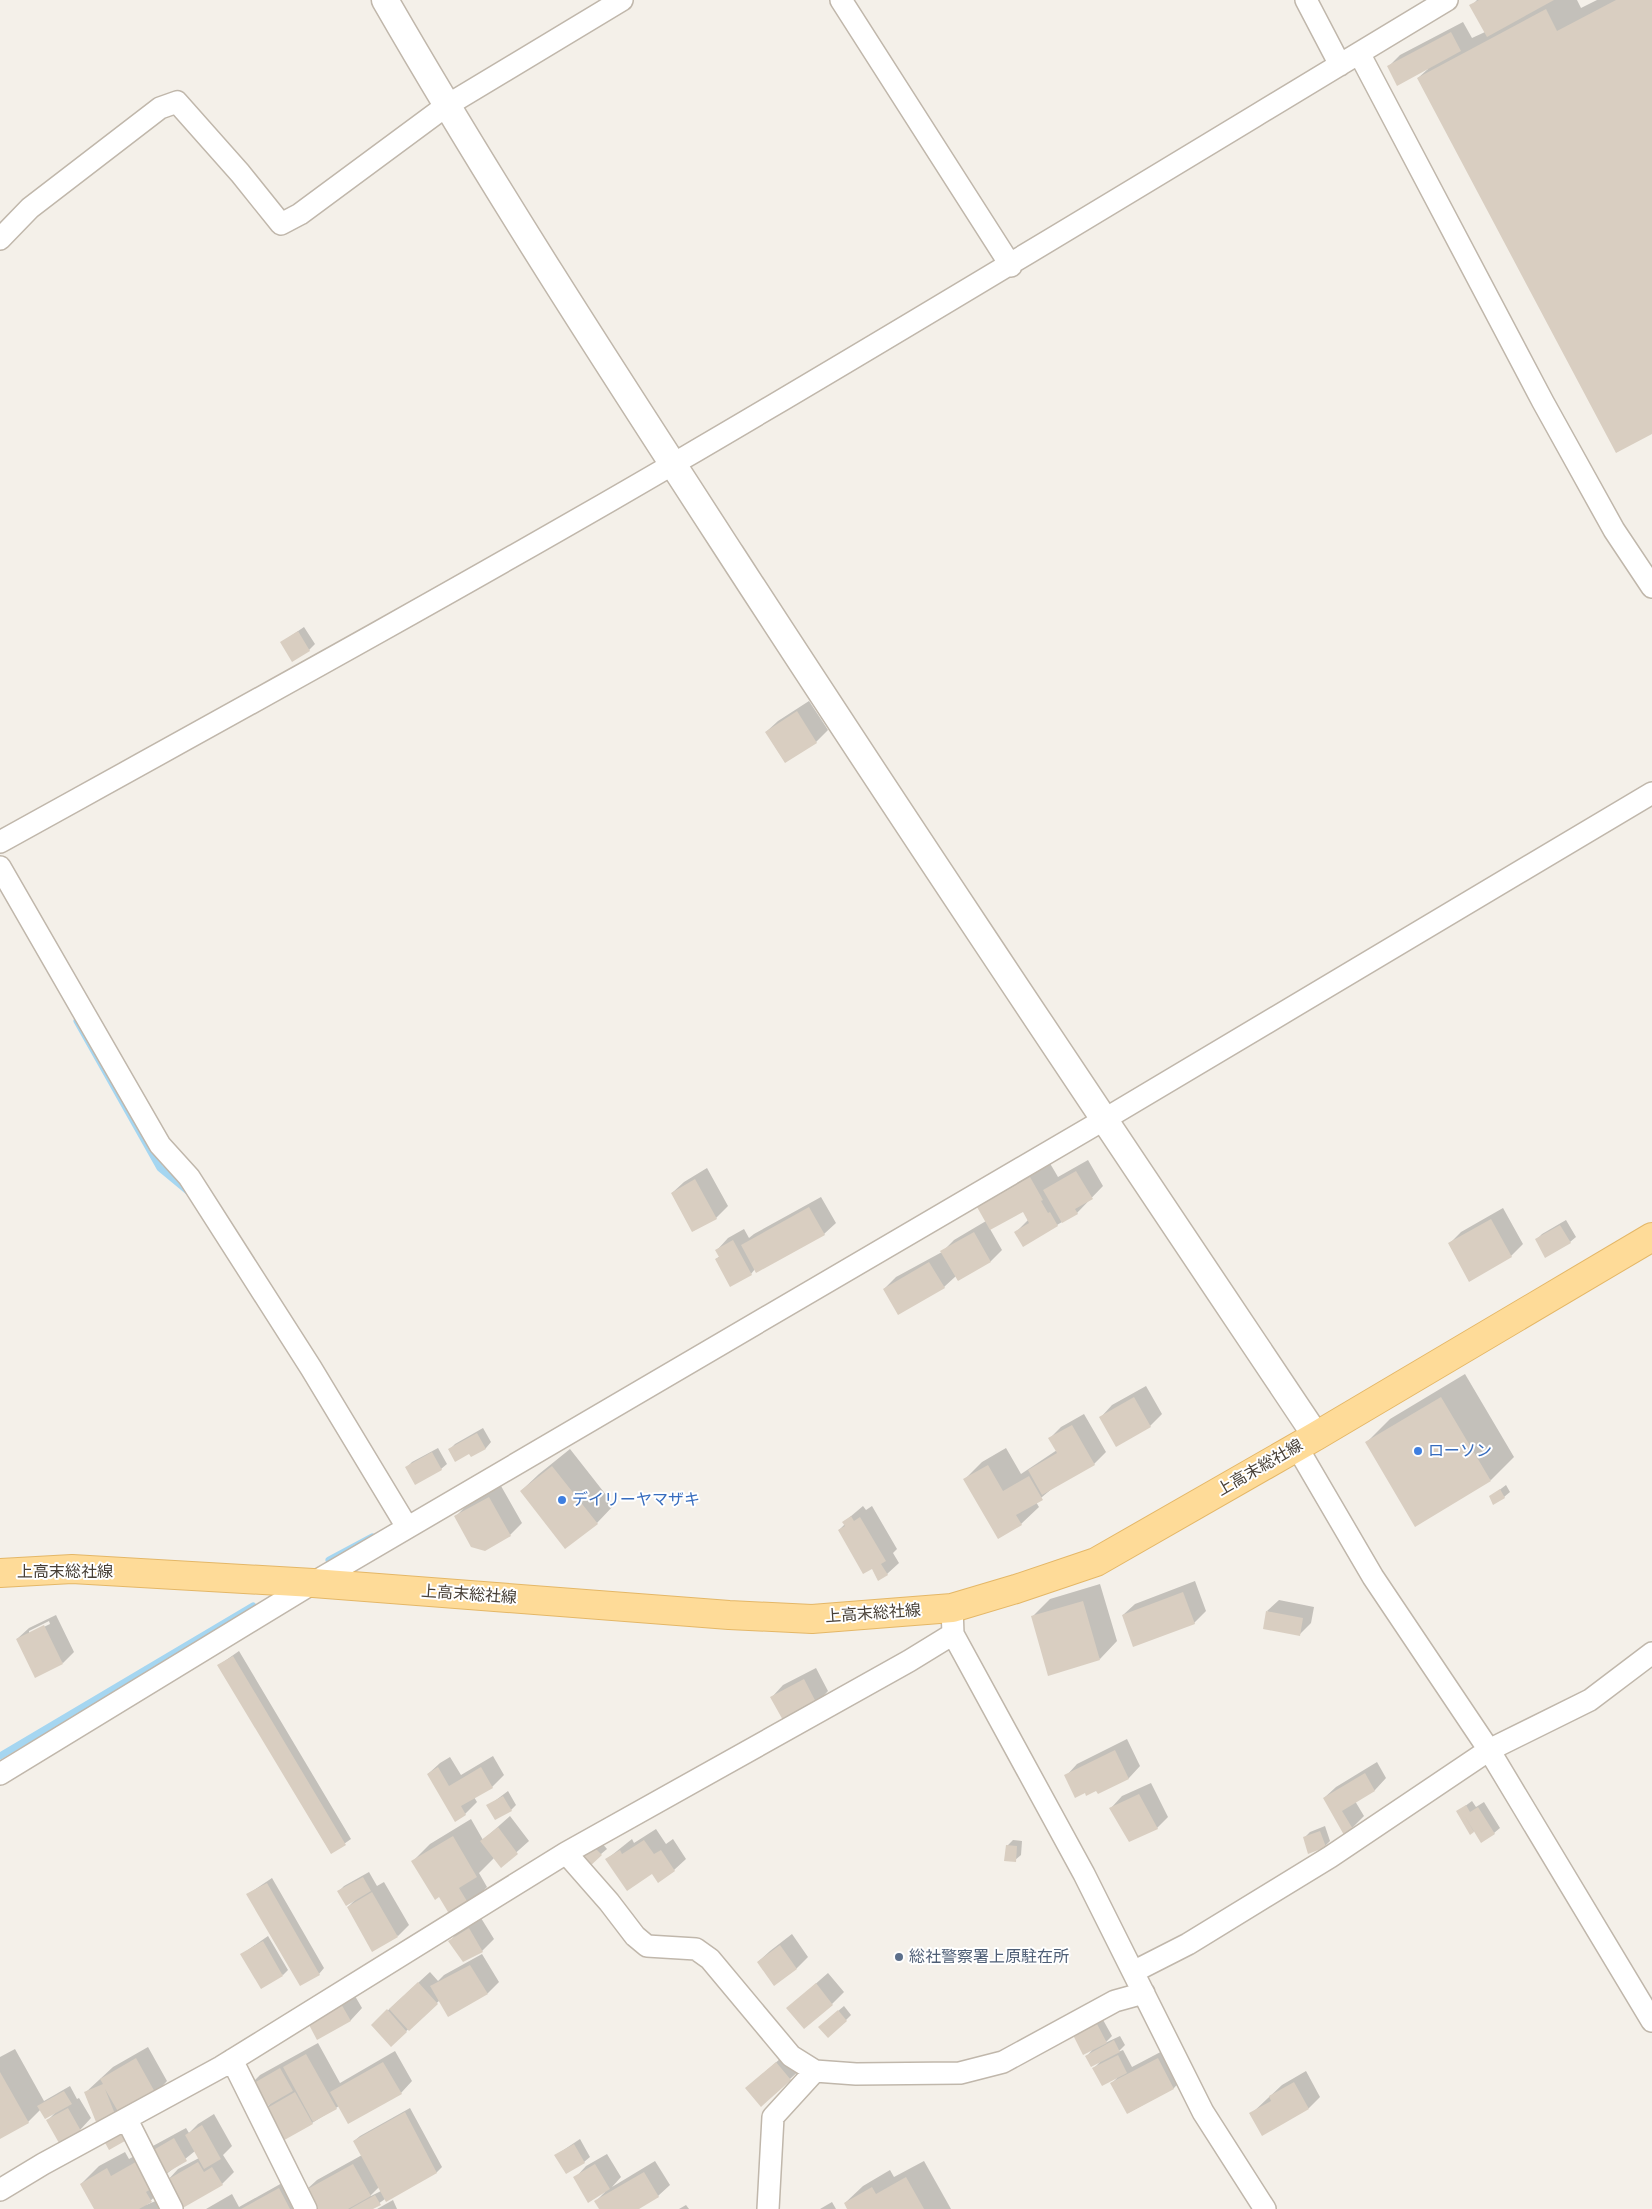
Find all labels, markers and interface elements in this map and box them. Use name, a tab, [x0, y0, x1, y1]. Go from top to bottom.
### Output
street label: 上高末総社線	[1214, 1436, 1306, 1500]
place label: ローソン	[1428, 1442, 1492, 1461]
marker: ローソン	[1412, 1445, 1424, 1457]
place label: デイリーヤマザキ	[572, 1491, 700, 1510]
marker: デイリーヤマザキ	[556, 1494, 568, 1506]
street label: 上高末総社線	[17, 1563, 113, 1582]
street label: 上高末総社線	[420, 1582, 518, 1608]
street label: 上高末総社線	[824, 1601, 922, 1627]
place label: 総社警察署上原駐在所	[909, 1948, 1069, 1967]
marker: 総社警察署上原駐在所	[893, 1951, 905, 1963]

